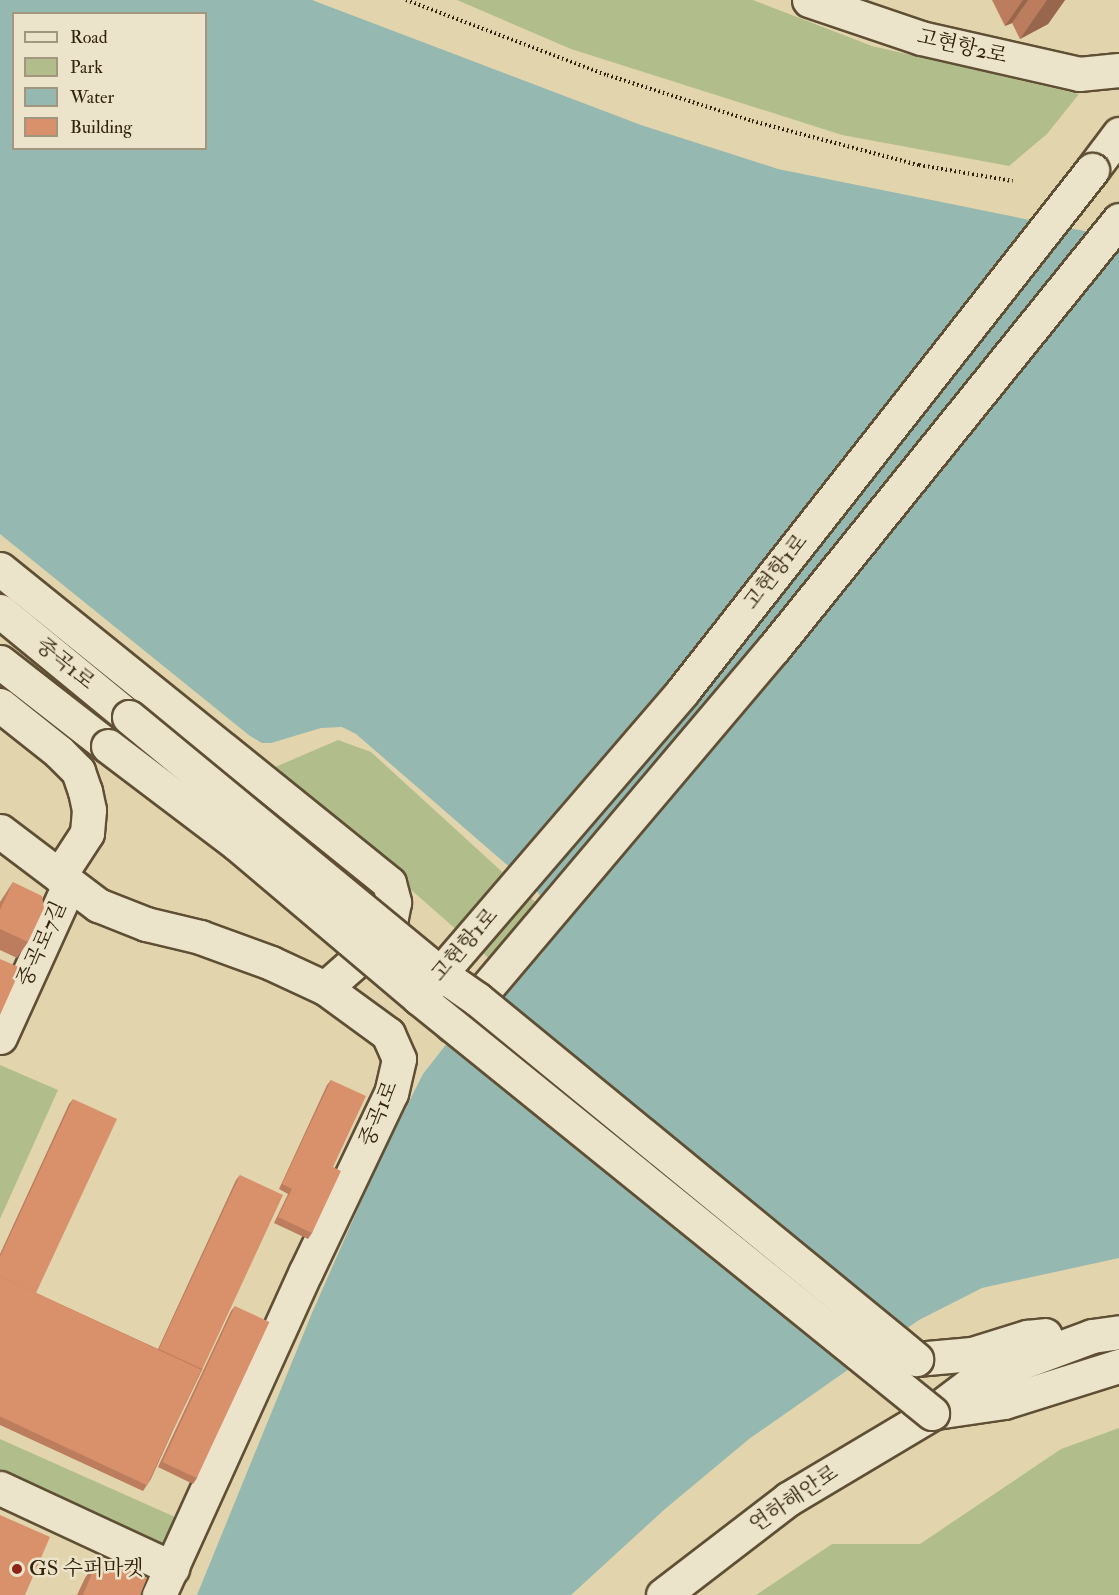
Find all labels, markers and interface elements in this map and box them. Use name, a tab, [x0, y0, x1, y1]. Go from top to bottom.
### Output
legend	[12, 12, 207, 150]
street label: 고현항2로	[914, 24, 1010, 70]
text: Road	[70, 26, 108, 49]
text: Park	[70, 56, 103, 79]
text: Water	[70, 86, 114, 109]
text: Building	[70, 116, 132, 139]
street label: 고현항1로	[739, 529, 813, 615]
street label: 중곡1로	[31, 633, 99, 695]
street label: 중곡로7길	[12, 897, 72, 991]
street label: 고현항1로	[426, 903, 504, 987]
street label: 중곡1로	[355, 1078, 403, 1150]
street label: 연하해안로	[745, 1460, 843, 1538]
place label: GS 수퍼마켓	[29, 1556, 144, 1582]
marker: GS 수퍼마켓	[10, 1562, 24, 1576]

